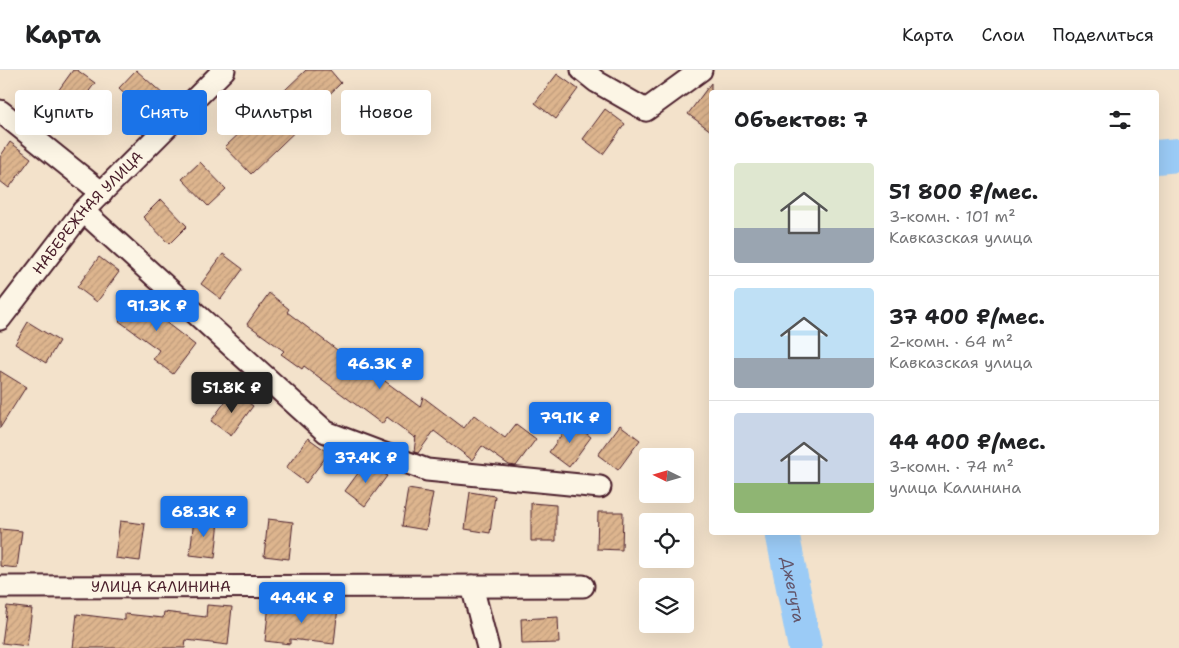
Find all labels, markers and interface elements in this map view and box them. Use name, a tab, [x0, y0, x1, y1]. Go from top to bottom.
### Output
text: Карта	[25, 19, 101, 51]
text: Карта	[902, 23, 953, 47]
text: Слои	[981, 23, 1025, 47]
text: Поделиться	[1053, 23, 1154, 47]
chip: Купить	[15, 90, 112, 135]
chip: Снять	[122, 90, 207, 135]
chip: Фильтры	[217, 90, 331, 135]
chip: Новое	[341, 90, 431, 135]
text: Объектов: 7	[734, 106, 868, 134]
icon: filters	[1106, 106, 1134, 134]
street label: НАБЕРЕЖНАЯ УЛИЦА	[28, 147, 147, 278]
text: 51 800 ₽/мес.	[889, 178, 1038, 206]
icon: home	[774, 183, 834, 243]
text: 3-комн. · 101 m²	[889, 206, 1016, 227]
text: Кавказская улица	[889, 227, 1032, 248]
pin: 91.3K ₽	[111, 290, 203, 332]
text: 91.3K ₽	[127, 295, 187, 316]
text: 37 400 ₽/мес.	[889, 303, 1045, 331]
icon: home	[774, 308, 834, 368]
text: 2-комн. · 64 m²	[889, 331, 1013, 352]
pin: 46.3K ₽	[334, 348, 426, 390]
text: Кавказская улица	[889, 352, 1032, 373]
text: 46.3K ₽	[347, 353, 413, 374]
pin: 51.8K ₽	[186, 372, 278, 414]
text: 51.8K ₽	[202, 377, 262, 398]
pin: 79.1K ₽	[524, 402, 616, 444]
text: 79.1K ₽	[540, 407, 600, 428]
text: 44 400 ₽/мес.	[889, 428, 1046, 456]
icon: home	[774, 433, 834, 493]
pin: 37.4K ₽	[320, 442, 412, 484]
text: 37.4K ₽	[335, 447, 397, 468]
north arrow	[639, 448, 694, 502]
map controls	[639, 448, 694, 633]
text: 3-комн. · 74 m²	[889, 456, 1014, 477]
text: улица Калинина	[889, 477, 1021, 498]
pin: 68.3K ₽	[158, 496, 250, 538]
text: 68.3K ₽	[172, 501, 236, 522]
button: locate	[639, 513, 694, 568]
water label: Джегута	[777, 554, 810, 625]
street label: УЛИЦА КАЛИНИНА	[91, 577, 231, 597]
button: layers	[639, 578, 694, 633]
pin: 44.4K ₽	[256, 582, 348, 624]
text: 44.4K ₽	[270, 587, 334, 608]

